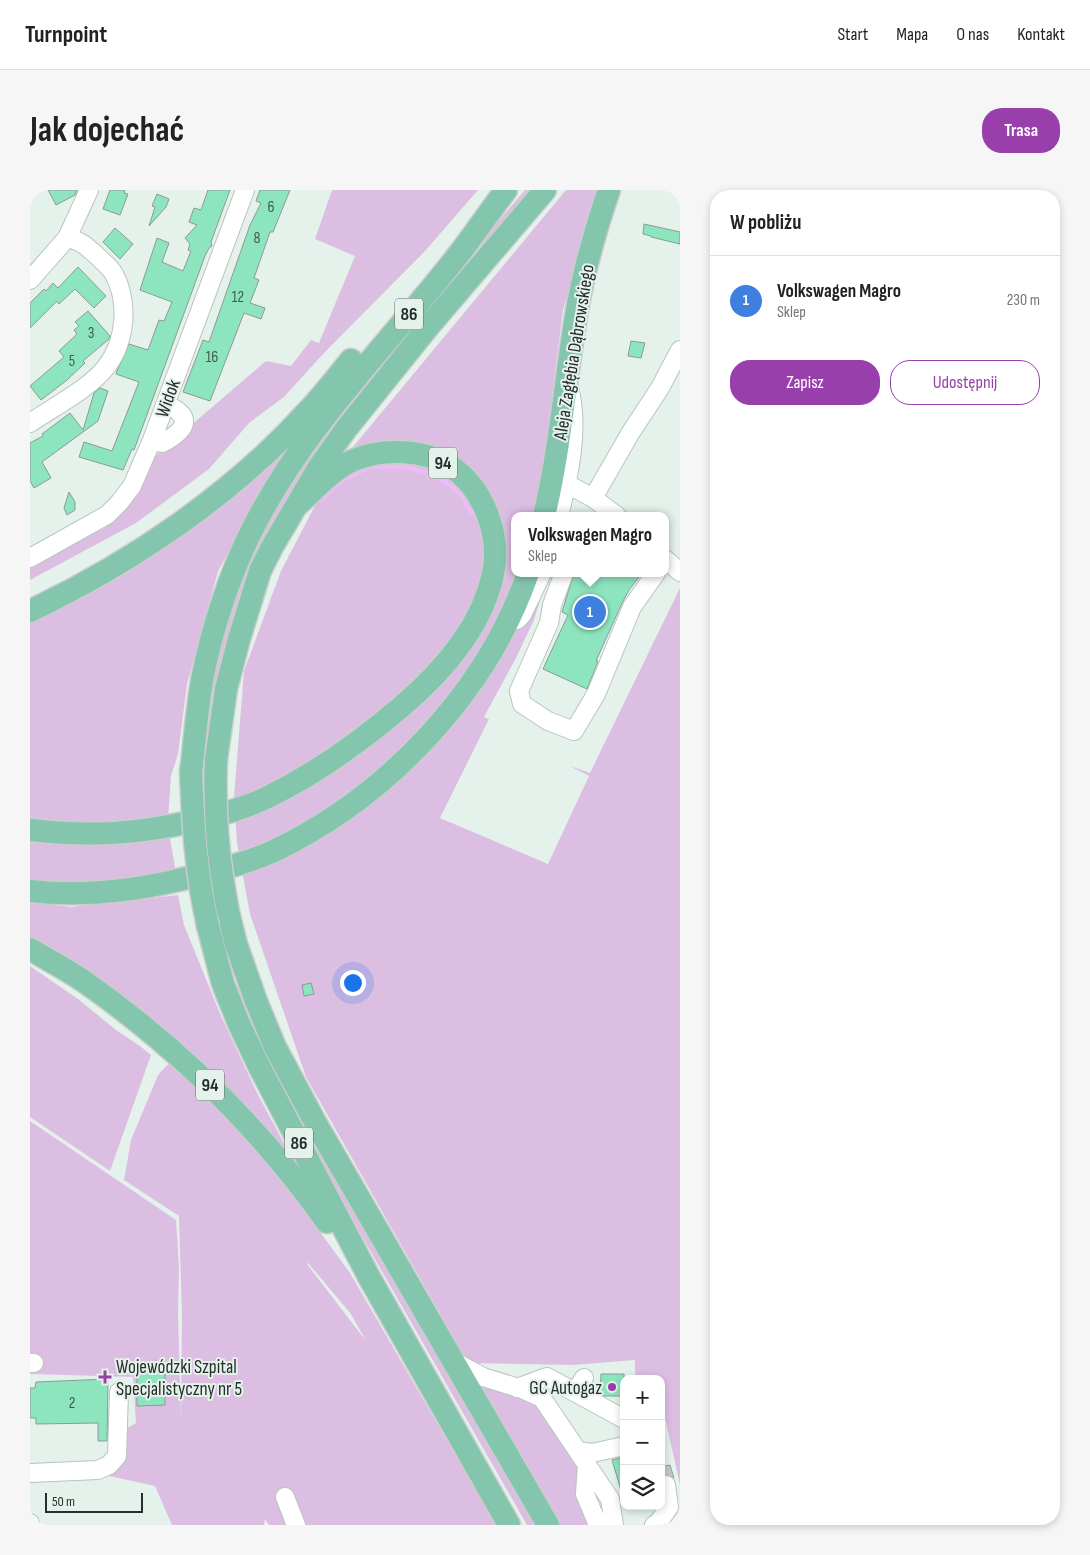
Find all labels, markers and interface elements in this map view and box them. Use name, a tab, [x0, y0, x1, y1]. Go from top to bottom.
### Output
text: Turnpoint	[25, 20, 107, 49]
text: Start	[837, 24, 868, 45]
text: Mapa	[896, 24, 928, 45]
text: O nas	[956, 24, 989, 45]
text: Kontakt	[1017, 24, 1065, 45]
button: Trasa	[982, 108, 1060, 153]
text: Jak dojechać	[30, 109, 184, 152]
house number: 6	[267, 198, 275, 217]
text: W pobliżu	[730, 210, 801, 235]
house number: 8	[253, 229, 261, 248]
street label: Aleja Zagłębia Dąbrowskiego	[549, 263, 600, 443]
text: Volkswagen Magro	[777, 280, 901, 303]
house number: 12	[232, 288, 244, 307]
text: 1	[743, 291, 749, 310]
text: 230 m	[1007, 291, 1040, 310]
road number: 86	[395, 298, 423, 330]
text: Sklep	[777, 303, 806, 322]
house number: 3	[88, 324, 94, 343]
house number: 16	[206, 348, 218, 367]
house number: 5	[69, 352, 75, 371]
button: Zapisz	[730, 360, 880, 405]
button: Udostępnij	[890, 360, 1040, 405]
street label: Widok	[151, 376, 186, 421]
road number: 94	[429, 448, 457, 478]
popup	[511, 512, 669, 577]
text: Volkswagen Magro	[528, 524, 652, 547]
text: Sklep	[528, 547, 557, 566]
pin: 1	[574, 593, 606, 631]
your location	[340, 970, 366, 996]
road number: 94	[196, 1070, 224, 1100]
road number: 86	[285, 1128, 313, 1158]
place label: Wojewódzki Szpital Specjalistyczny nr 5	[116, 1356, 242, 1401]
marker: Wojewódzki Szpital Specjalistyczny nr 5	[98, 1370, 112, 1384]
map controls	[620, 1375, 665, 1510]
button: +	[620, 1375, 665, 1420]
place label: GC Autogaz	[529, 1377, 602, 1400]
marker: GC Autogaz	[606, 1381, 618, 1393]
house number: 2	[69, 1394, 75, 1413]
button: −	[620, 1420, 665, 1465]
button: layers	[620, 1465, 665, 1510]
scale bar	[45, 1490, 142, 1513]
text: 50 m	[52, 1493, 75, 1510]

